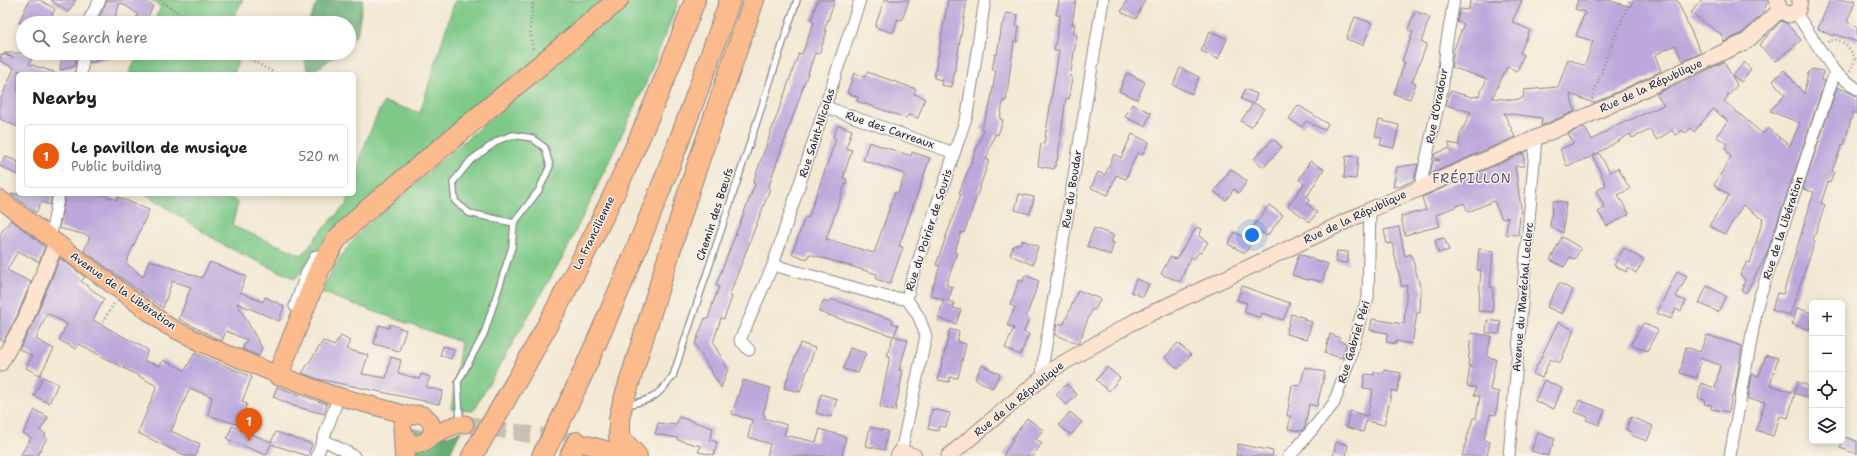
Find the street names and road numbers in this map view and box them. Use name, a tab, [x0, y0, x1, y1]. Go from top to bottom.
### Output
street label: Rue de la République	[1597, 56, 1705, 116]
street label: Rue d'Oradour	[1422, 67, 1452, 145]
street label: Rue Saint-Nicolas	[795, 86, 839, 180]
street label: Rue des Carreaux	[843, 108, 937, 152]
street label: Rue du Boudar	[1058, 149, 1086, 229]
street label: Chemin des Bœufs	[693, 166, 737, 262]
street label: Rue du Poirier de Souris	[902, 167, 956, 293]
street label: Rue de la Libération	[1759, 174, 1807, 281]
street label: Rue de la République	[1301, 187, 1409, 247]
street label: La Francilienne	[570, 194, 618, 272]
street label: Avenue du Maréchal Leclerc	[1509, 221, 1537, 372]
street label: Avenue de la Libération	[67, 249, 179, 334]
street label: Rue Gabriel Péri	[1334, 299, 1374, 385]
street label: Rue de la République	[971, 358, 1067, 440]

